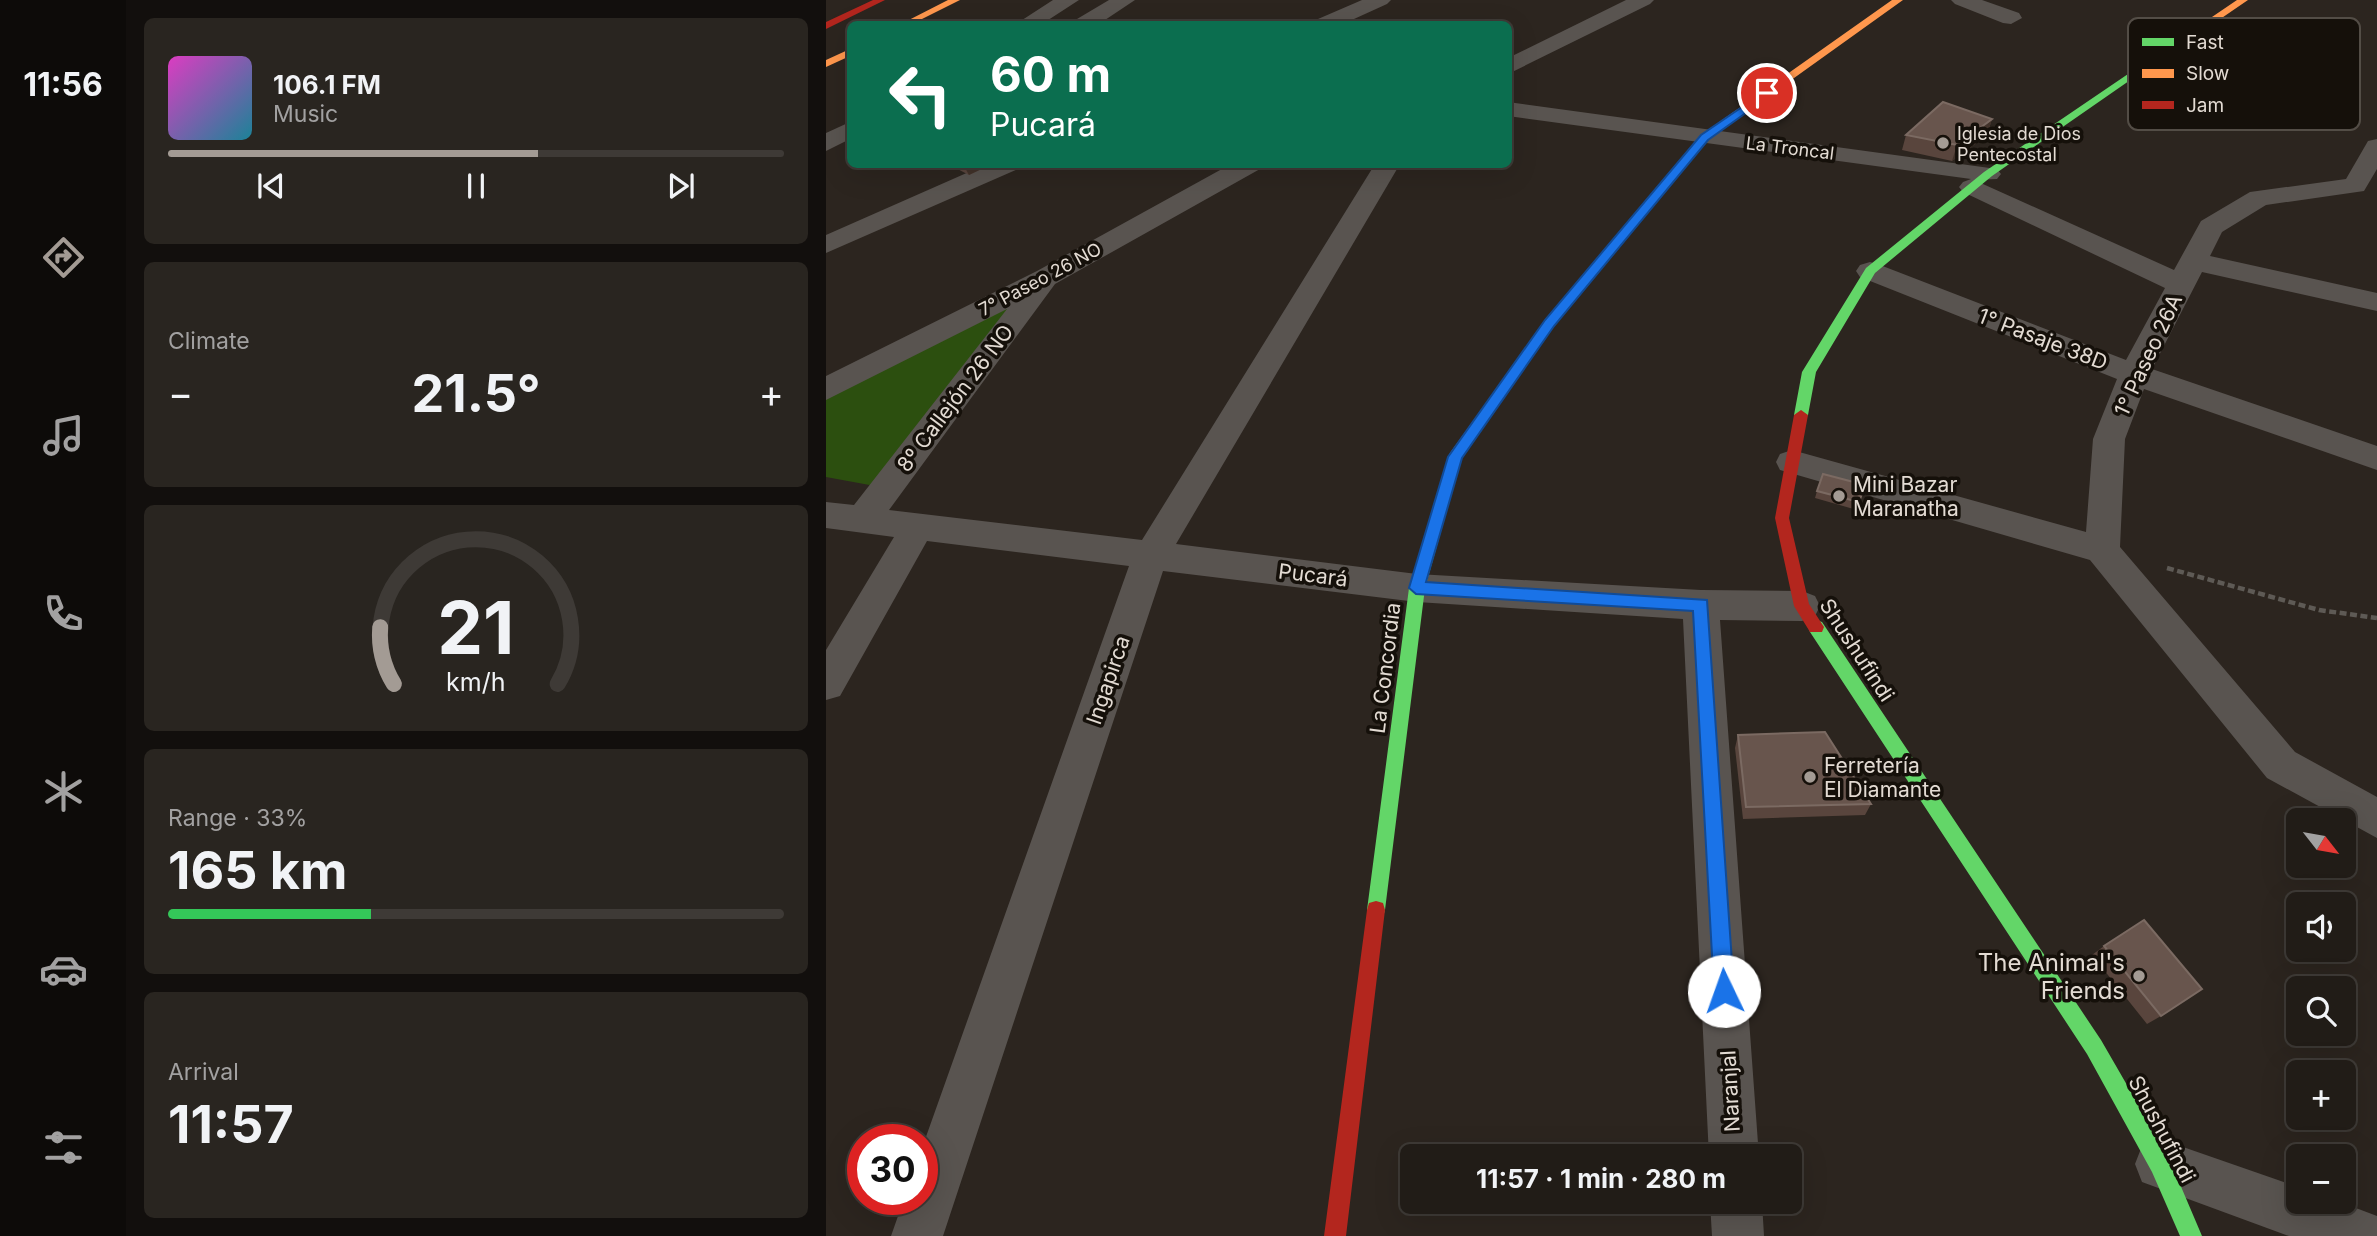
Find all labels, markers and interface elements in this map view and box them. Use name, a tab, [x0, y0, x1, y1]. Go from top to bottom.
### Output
legend	[2128, 18, 2360, 130]
text: Fast	[2186, 31, 2224, 54]
text: 60 m	[990, 45, 1111, 104]
icon: left	[875, 49, 966, 140]
text: Slow	[2186, 62, 2229, 85]
pin	[1737, 63, 1797, 123]
text: 11:56	[23, 65, 103, 104]
text: 106.1 FM	[273, 69, 381, 100]
icon: arrive	[1748, 74, 1786, 112]
text: Jam	[2186, 94, 2224, 117]
text: Music	[273, 100, 338, 128]
text: Pucará	[990, 105, 1096, 144]
place label: Iglesia de Dios Pentecostal	[1957, 123, 2081, 165]
street label: La Troncal	[1745, 132, 1835, 164]
marker: Iglesia de Dios Pentecostal	[1935, 135, 1951, 151]
icon: previous	[252, 167, 290, 205]
icon: pause	[457, 167, 495, 205]
icon: next	[662, 167, 700, 205]
icon: directions	[39, 233, 88, 282]
street label: 7° Paseo 26 NO	[975, 238, 1105, 320]
street label: 1° Paseo 26A	[2109, 290, 2187, 420]
street label: 1° Pasaje 38D	[1975, 303, 2111, 375]
street label: 8º Callejón 26 NO	[892, 320, 1018, 476]
text: Climate	[168, 327, 250, 355]
text: 21.5°	[411, 362, 541, 425]
text: −	[168, 370, 193, 416]
text: +	[759, 370, 784, 416]
icon: music	[39, 411, 88, 460]
place label: Mini Bazar Maranatha	[1853, 472, 1959, 521]
marker: Mini Bazar Maranatha	[1831, 488, 1847, 504]
street label: Pucará	[1277, 558, 1349, 592]
text: 21	[437, 583, 515, 672]
icon: phone	[39, 589, 88, 638]
street label: Shushufindi	[1815, 594, 1899, 706]
street label: La Concordia	[1365, 601, 1405, 735]
street label: Ingapirca	[1081, 632, 1135, 728]
text: km/h	[446, 667, 506, 697]
place label: Ferretería El Diamante	[1824, 753, 1941, 802]
icon: climate	[39, 767, 88, 816]
marker: Ferretería El Diamante	[1802, 769, 1818, 785]
text: Range · 33%	[168, 804, 307, 832]
north arrow	[2286, 808, 2356, 878]
map controls	[2286, 808, 2356, 1214]
text: 165 km	[168, 839, 347, 902]
button: sound	[2286, 892, 2356, 962]
icon: car	[39, 945, 88, 994]
place label: The Animal's Friends	[1978, 948, 2125, 1005]
position arrow	[1687, 954, 1761, 1028]
marker: The Animal's Friends	[2131, 968, 2147, 984]
button: search	[2286, 976, 2356, 1046]
street label: Naranjal	[1715, 1050, 1745, 1132]
text: Arrival	[168, 1058, 239, 1086]
button: +	[2286, 1060, 2356, 1130]
street label: Shushufindi	[2123, 1071, 2201, 1187]
text: 11:57	[168, 1093, 294, 1156]
icon: filters	[39, 1123, 88, 1172]
speed limit sign: 30	[847, 1124, 938, 1215]
button: −	[2286, 1144, 2356, 1214]
text: 11:57 · 1 min · 280 m	[1476, 1163, 1726, 1194]

